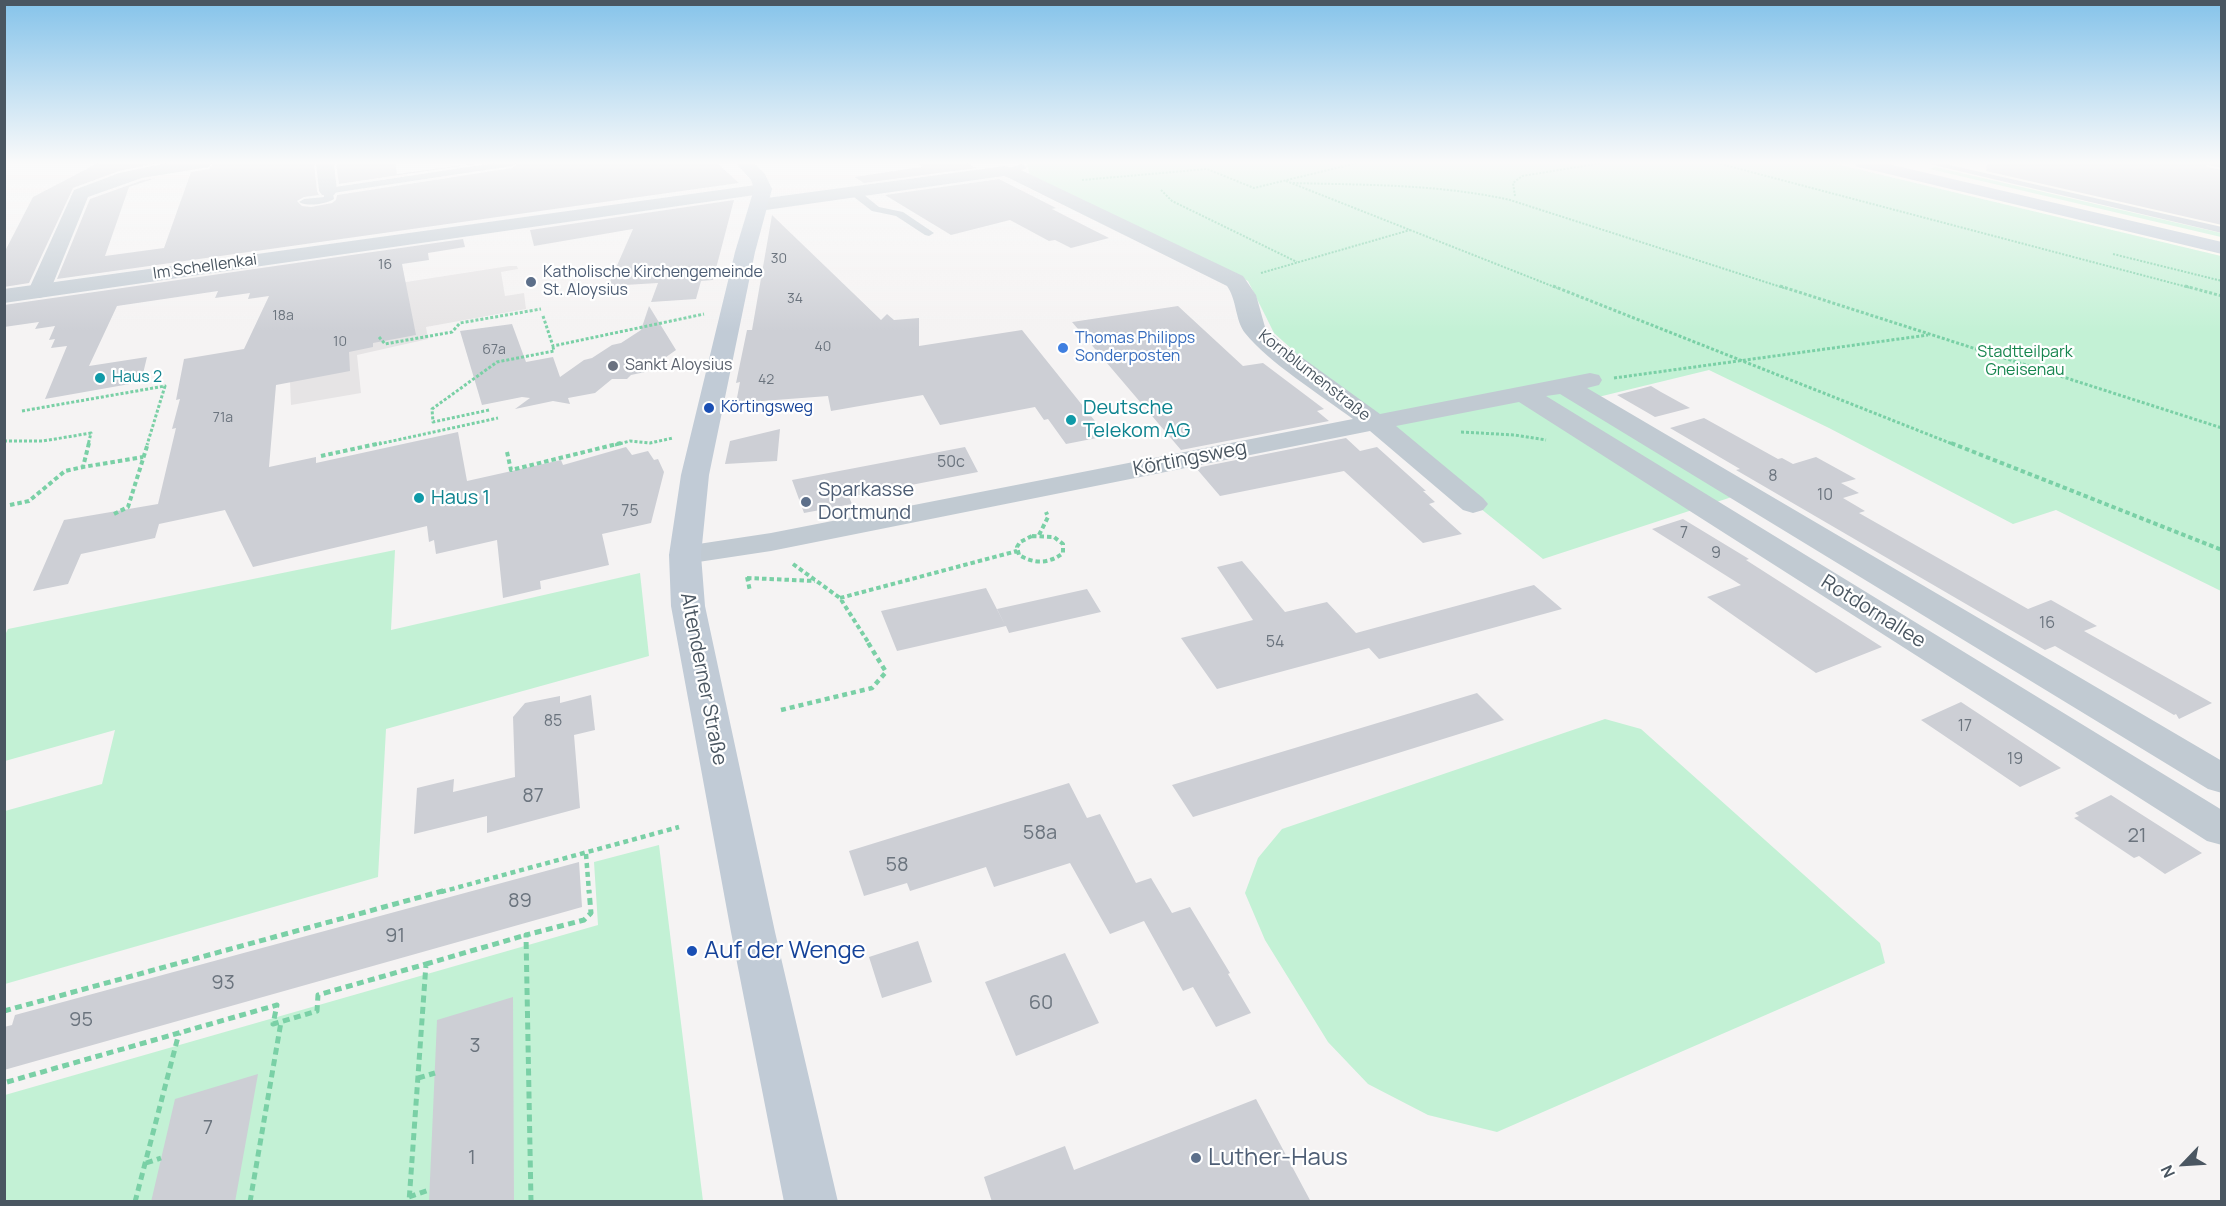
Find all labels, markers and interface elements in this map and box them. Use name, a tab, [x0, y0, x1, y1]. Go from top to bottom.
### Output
street label: Im Schellenkai	[152, 250, 258, 284]
house number: 30	[771, 251, 787, 267]
house number: 16	[378, 257, 392, 273]
place label: Katholische Kirchengemeinde St. Aloysius	[543, 263, 763, 301]
marker: Katholische Kirchengemeinde St. Aloysius	[524, 275, 538, 289]
house number: 34	[787, 291, 803, 307]
house number: 18a	[272, 308, 294, 324]
street label: Kornblumenstraße	[1254, 326, 1374, 426]
place label: Thomas Philipps Sonderposten	[1075, 329, 1195, 367]
house number: 10	[333, 334, 347, 350]
house number: 40	[815, 339, 831, 355]
marker: Thomas Philipps Sonderposten	[1056, 341, 1070, 355]
house number: 67a	[482, 342, 506, 358]
park label: Stadtteilpark Gneisenau	[1977, 343, 2073, 381]
place label: Sankt Aloysius	[625, 356, 732, 376]
marker: Sankt Aloysius	[606, 359, 620, 373]
place label: Haus 2	[112, 368, 162, 388]
marker: Haus 2	[93, 371, 107, 385]
house number: 42	[758, 372, 774, 388]
place label: Deutsche Telekom AG	[1083, 396, 1190, 443]
place label: Körtingsweg	[721, 398, 813, 418]
marker: Körtingsweg	[702, 401, 716, 415]
house number: 71a	[213, 410, 233, 426]
marker: Deutsche Telekom AG	[1064, 413, 1078, 427]
street label: Körtingsweg	[1131, 436, 1249, 482]
house number: 50c	[937, 453, 965, 473]
house number: 8	[1768, 467, 1778, 487]
place label: Sparkasse Dortmund	[818, 478, 914, 525]
place label: Haus 1	[431, 486, 490, 510]
house number: 10	[1817, 486, 1833, 506]
marker: Haus 1	[412, 491, 426, 505]
marker: Sparkasse Dortmund	[799, 495, 813, 509]
house number: 75	[621, 502, 639, 522]
house number: 7	[1680, 524, 1688, 544]
house number: 9	[1711, 544, 1721, 564]
street label: Rotdornallee	[1816, 570, 1930, 654]
street label: Altenderner Straße	[674, 591, 732, 767]
house number: 16	[2039, 614, 2055, 634]
house number: 54	[1266, 633, 1284, 653]
house number: 85	[544, 712, 562, 732]
house number: 17	[1958, 717, 1972, 737]
house number: 19	[2007, 750, 2023, 770]
house number: 87	[522, 784, 544, 808]
house number: 58a	[1023, 821, 1057, 845]
house number: 21	[2127, 824, 2147, 848]
house number: 58	[885, 853, 909, 877]
house number: 89	[508, 889, 532, 913]
house number: 91	[385, 924, 405, 948]
place label: Auf der Wenge	[704, 937, 866, 965]
marker: Auf der Wenge	[685, 944, 699, 958]
house number: 93	[211, 971, 235, 995]
house number: 60	[1029, 991, 1053, 1015]
house number: 95	[69, 1008, 93, 1032]
house number: 3	[469, 1034, 481, 1058]
house number: 7	[203, 1116, 213, 1140]
north arrow	[2154, 1134, 2214, 1194]
place label: Luther-Haus	[1208, 1144, 1348, 1172]
house number: 1	[468, 1146, 476, 1170]
marker: Luther-Haus	[1189, 1151, 1203, 1165]
text: N	[2155, 1162, 2180, 1181]

